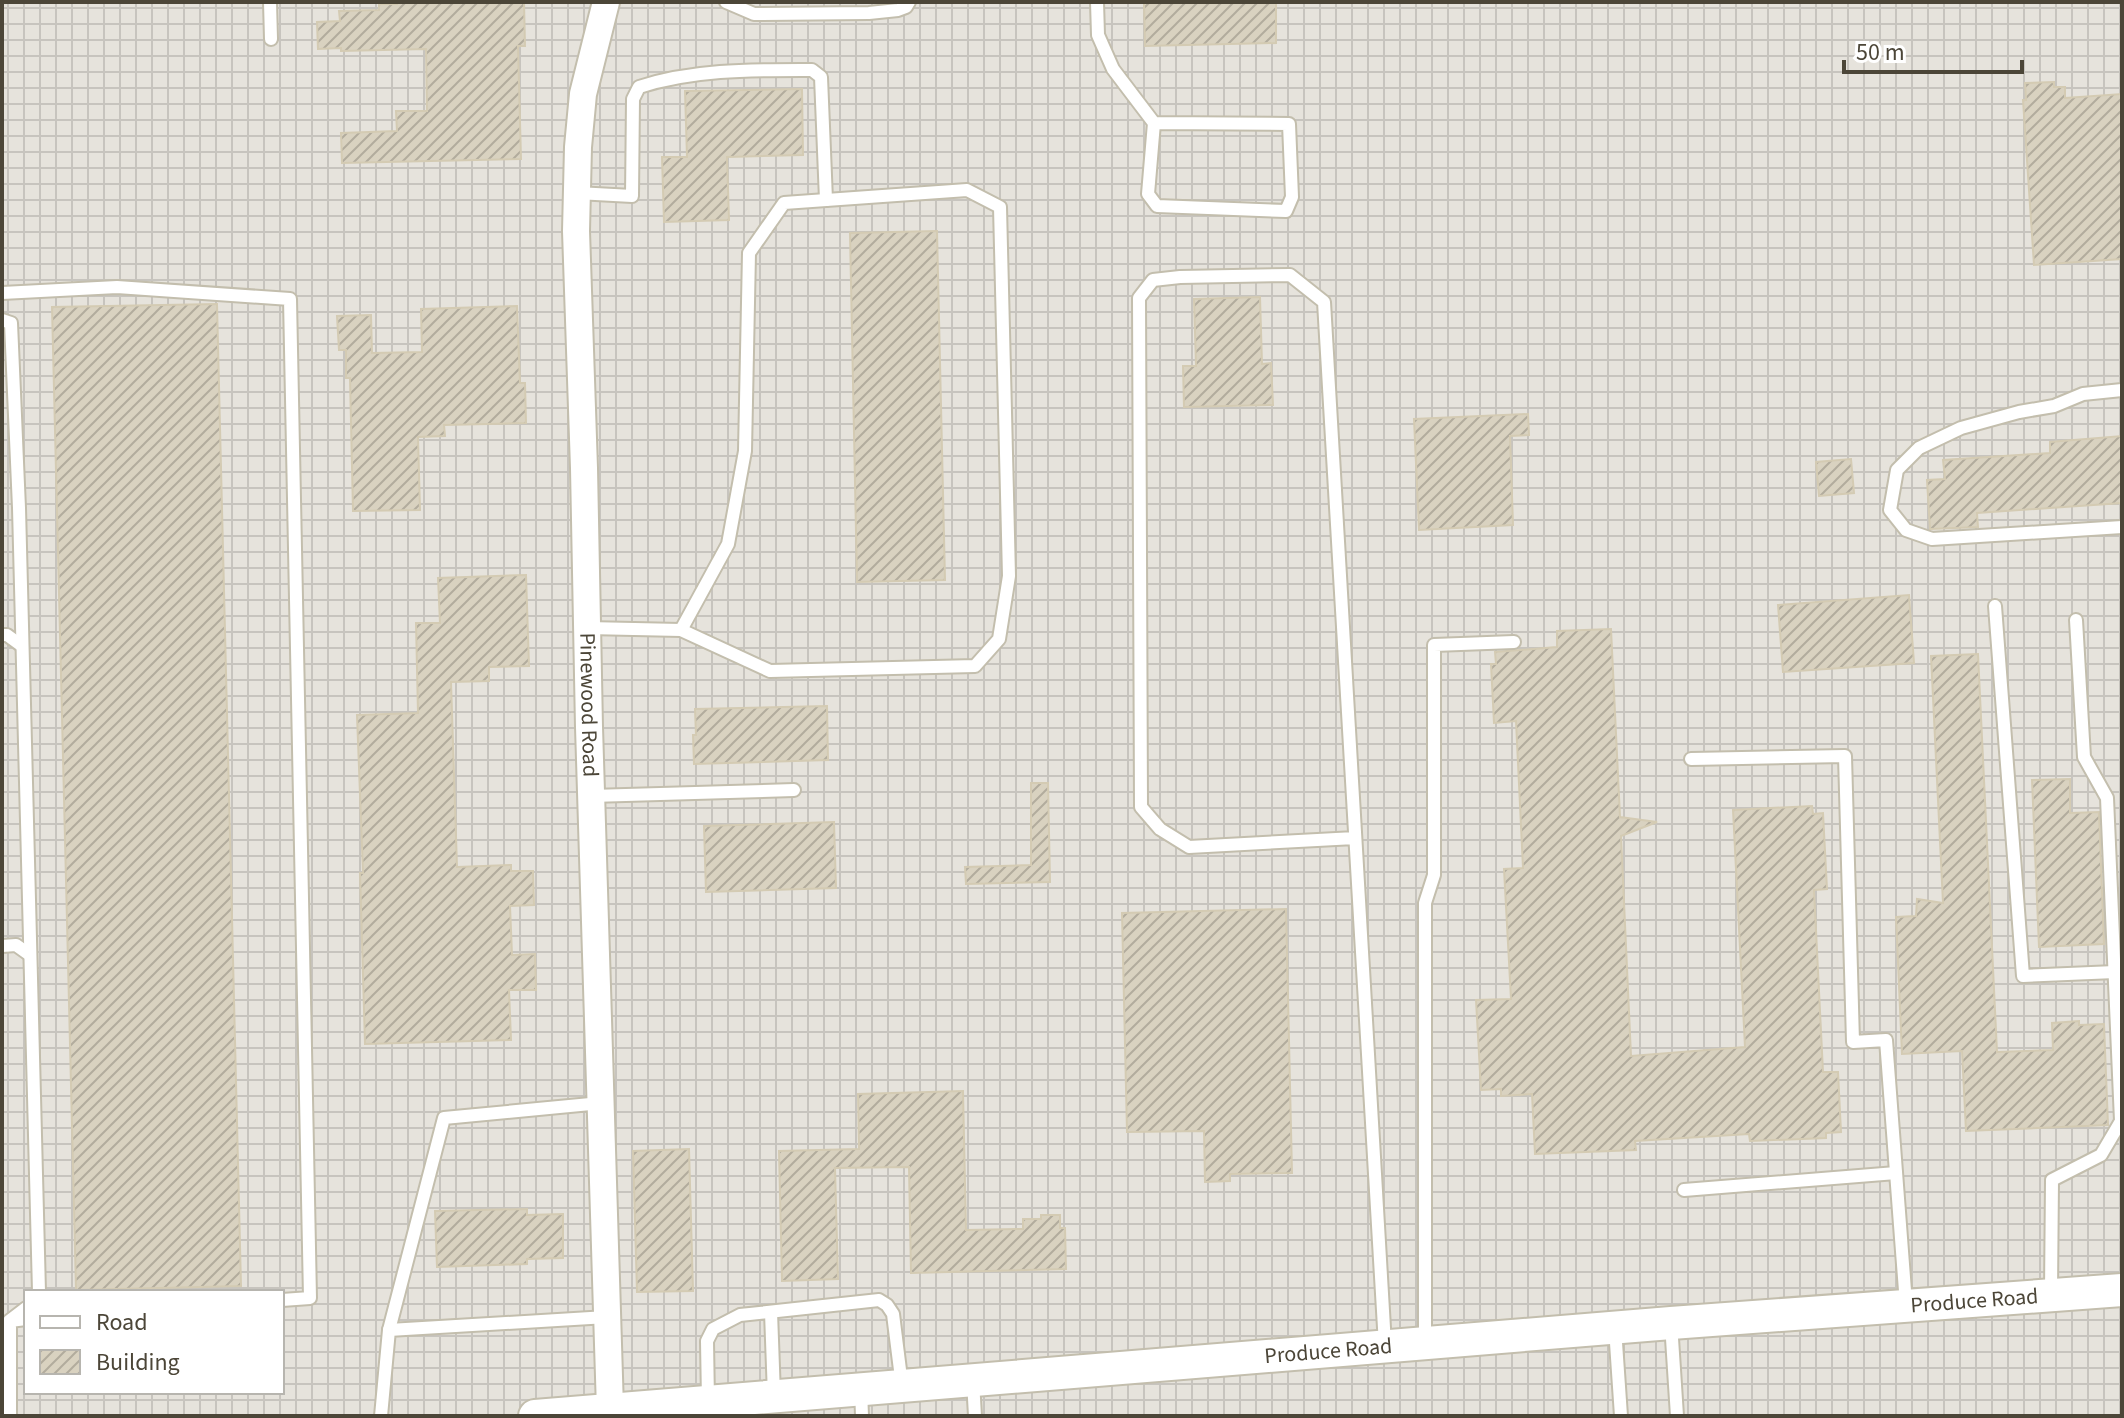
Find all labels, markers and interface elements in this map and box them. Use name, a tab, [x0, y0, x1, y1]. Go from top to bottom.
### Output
scale bar	[1844, 24, 2022, 74]
text: 50 m	[1856, 35, 1905, 70]
street label: Pinewood Road	[571, 632, 607, 777]
street label: Produce Road	[1909, 1280, 2039, 1321]
legend	[24, 1290, 284, 1394]
text: Road	[96, 1305, 148, 1340]
street label: Produce Road	[1263, 1330, 1394, 1372]
text: Building	[96, 1345, 180, 1380]

